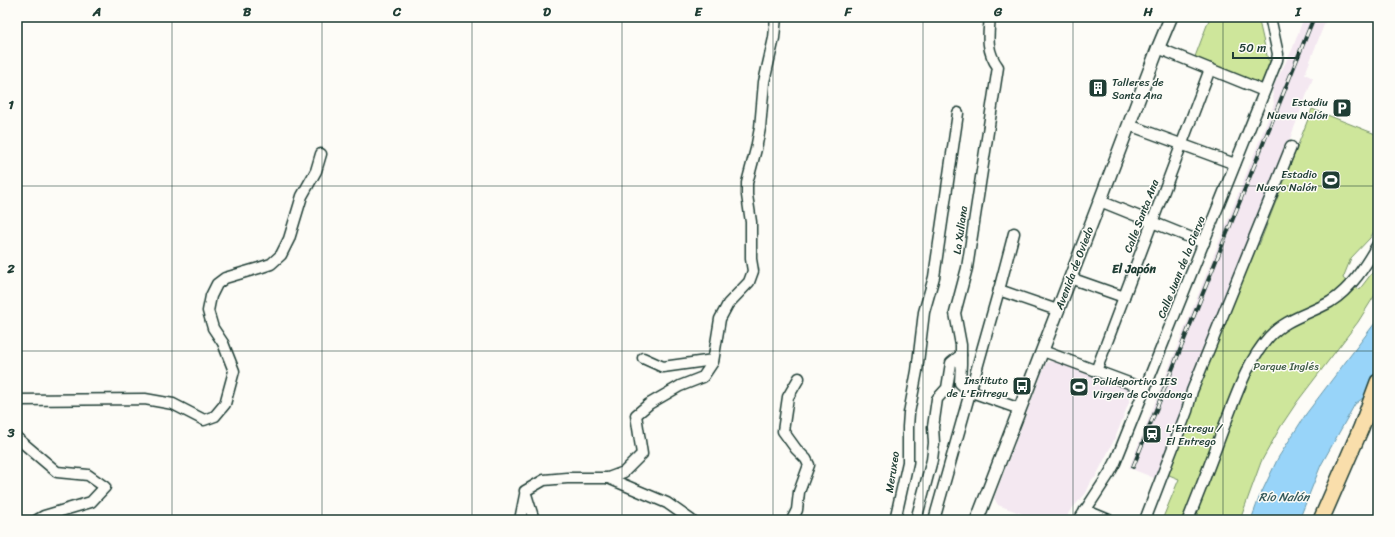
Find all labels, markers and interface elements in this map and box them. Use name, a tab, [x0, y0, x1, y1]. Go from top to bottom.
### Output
text: A	[92, 0, 101, 23]
text: B	[243, 0, 252, 23]
text: C	[392, 0, 402, 23]
text: D	[543, 0, 551, 23]
text: E	[694, 0, 703, 23]
text: F	[843, 0, 852, 23]
text: G	[993, 0, 1003, 23]
text: H	[1142, 0, 1153, 23]
text: I	[1294, 0, 1302, 23]
scale bar	[1233, 34, 1298, 60]
text: 50 m	[1239, 37, 1266, 59]
place label: Talleres de Santa Ana	[1112, 73, 1164, 105]
building icon: Talleres de Santa Ana	[1087, 77, 1109, 99]
text: 1	[8, 93, 14, 116]
place label: Estadiu Nuevu Nalón	[1267, 93, 1328, 125]
parking icon: Estadiu Nuevu Nalón	[1331, 97, 1353, 119]
place label: Estadio Nuevo Nalón	[1256, 165, 1318, 197]
sports icon: Estadio Nuevo Nalón	[1320, 169, 1342, 191]
street label: Calle Santa Ana	[1119, 176, 1164, 256]
street label: La Xuliana	[948, 204, 973, 256]
street label: Calle Juan de la Cierva	[1152, 213, 1211, 321]
street label: Avenida de Oviedo	[1050, 224, 1099, 313]
text: 2	[6, 257, 15, 280]
district label: El Japón	[1112, 258, 1156, 280]
park label: Parque Inglés	[1253, 357, 1319, 376]
place label: Instituto de L'Entregu	[946, 371, 1009, 403]
place label: Polideportivo IES Virgen de Covadonga	[1093, 372, 1193, 404]
bus stop icon: Instituto de L'Entregu	[1011, 375, 1033, 397]
sports icon: Polideportivo IES Virgen de Covadonga	[1068, 376, 1090, 398]
place label: L'Entregu / El Entrego	[1166, 419, 1224, 451]
text: 3	[6, 421, 15, 444]
station icon: L'Entregu / El Entrego	[1141, 423, 1163, 445]
street label: Meruxeo	[880, 450, 905, 494]
water label: Río Nalón	[1259, 486, 1311, 508]

